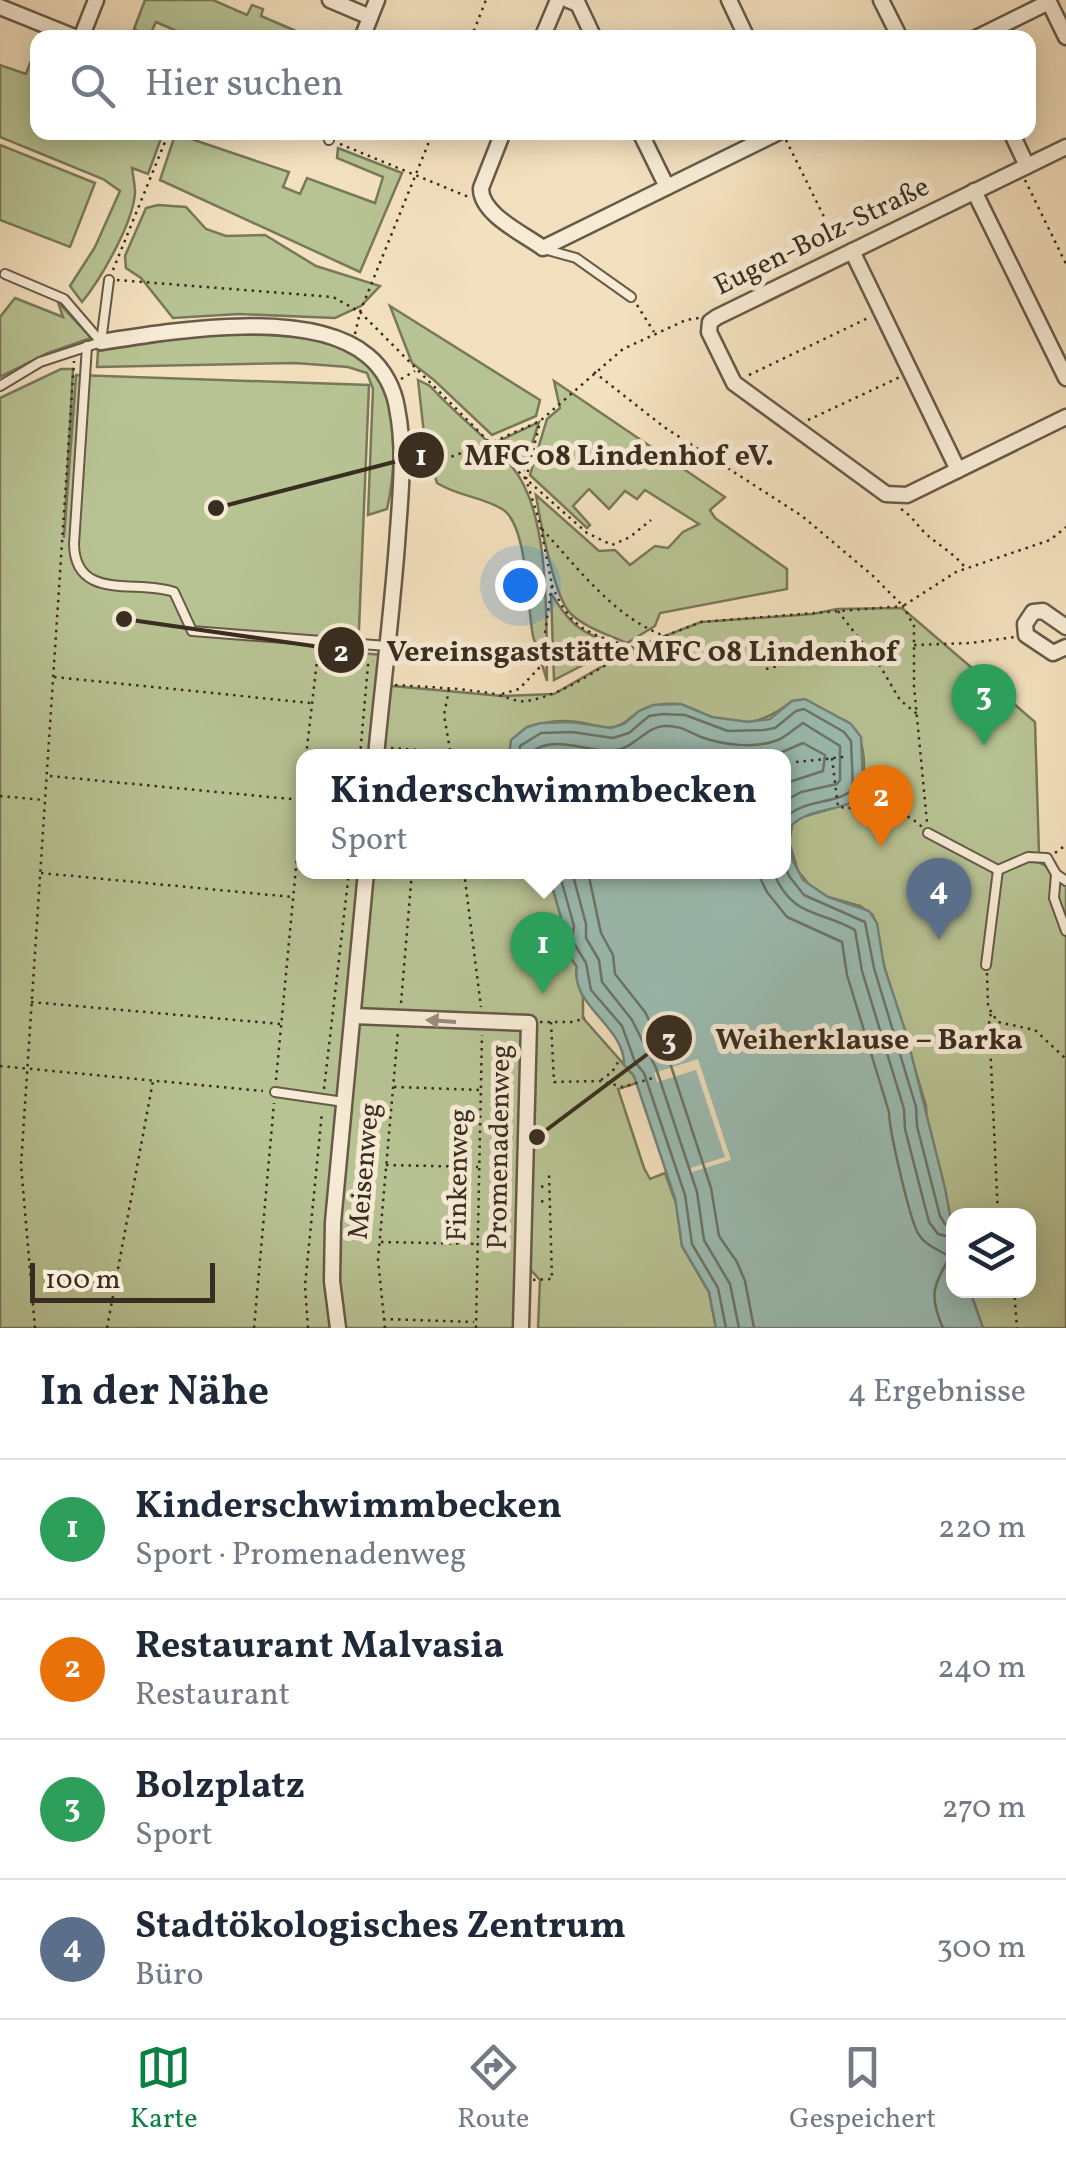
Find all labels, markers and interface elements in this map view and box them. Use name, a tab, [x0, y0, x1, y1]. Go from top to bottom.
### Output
search box	[30, 30, 1036, 140]
icon: search	[65, 58, 120, 113]
text: Hier suchen	[145, 59, 344, 112]
street label: Eugen-Bolz-Straße	[708, 168, 936, 306]
callout: MFC 08 Lindenhof eV.	[396, 425, 793, 485]
text: 1	[415, 436, 427, 478]
text: MFC 08 Lindenhof eV.	[464, 436, 774, 478]
your location	[495, 560, 546, 611]
callout: Vereinsgaststätte MFC 08 Lindenhof	[316, 620, 918, 680]
text: 2	[333, 632, 349, 674]
text: Vereinsgaststätte MFC 08 Lindenhof	[386, 632, 900, 674]
pin: 3	[952, 664, 1016, 746]
popup	[296, 749, 791, 879]
pin: 2	[848, 764, 914, 847]
text: Kinderschwimmbecken	[330, 766, 757, 819]
text: Sport	[330, 819, 408, 863]
pin: 4	[906, 858, 972, 940]
pin: 1	[510, 912, 576, 994]
callout: Weiherklause – Barka	[644, 1008, 1043, 1068]
one-way arrow	[424, 1013, 456, 1029]
text: 3	[661, 1020, 677, 1062]
text: Weiherklause – Barka	[715, 1020, 1023, 1062]
street label: Promenadenweg	[479, 1044, 521, 1250]
street label: Meisenweg	[340, 1101, 390, 1241]
street label: Finkenweg	[438, 1108, 480, 1242]
map controls	[946, 1208, 1036, 1298]
button: layers	[946, 1208, 1036, 1298]
scale bar	[30, 1258, 215, 1302]
text: 100 m	[45, 1261, 120, 1300]
text: In der Nähe	[40, 1364, 269, 1423]
text: 4 Ergebnisse	[848, 1371, 1026, 1415]
text: Kinderschwimmbecken	[135, 1481, 562, 1534]
text: 1	[66, 1507, 79, 1551]
text: 220 m	[938, 1507, 1026, 1551]
text: Sport · Promenadenweg	[135, 1534, 466, 1578]
text: Restaurant Malvasia	[135, 1621, 504, 1674]
text: 2	[64, 1647, 81, 1691]
text: 240 m	[937, 1647, 1026, 1691]
text: Restaurant	[135, 1674, 290, 1718]
text: Bolzplatz	[135, 1761, 305, 1814]
text: 3	[64, 1787, 81, 1831]
text: 270 m	[941, 1787, 1026, 1831]
text: Sport	[135, 1814, 213, 1858]
text: Stadtökologisches Zentrum	[135, 1901, 626, 1954]
text: 4	[63, 1927, 82, 1971]
text: 300 m	[936, 1927, 1026, 1971]
text: Büro	[135, 1954, 203, 1998]
tab: Karte	[130, 2040, 197, 2139]
tab: Route	[457, 2040, 529, 2139]
tab: Gespeichert	[789, 2040, 936, 2139]

